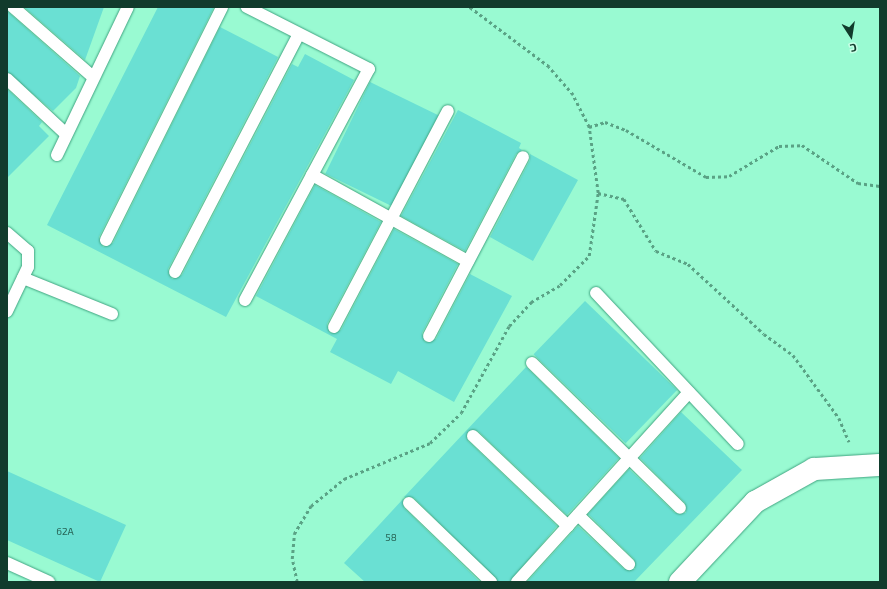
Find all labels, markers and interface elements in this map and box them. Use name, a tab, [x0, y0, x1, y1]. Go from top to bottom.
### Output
north arrow	[831, 16, 871, 56]
text: С	[849, 41, 858, 55]
house number: 62А	[56, 526, 74, 538]
house number: 58	[385, 532, 397, 544]

